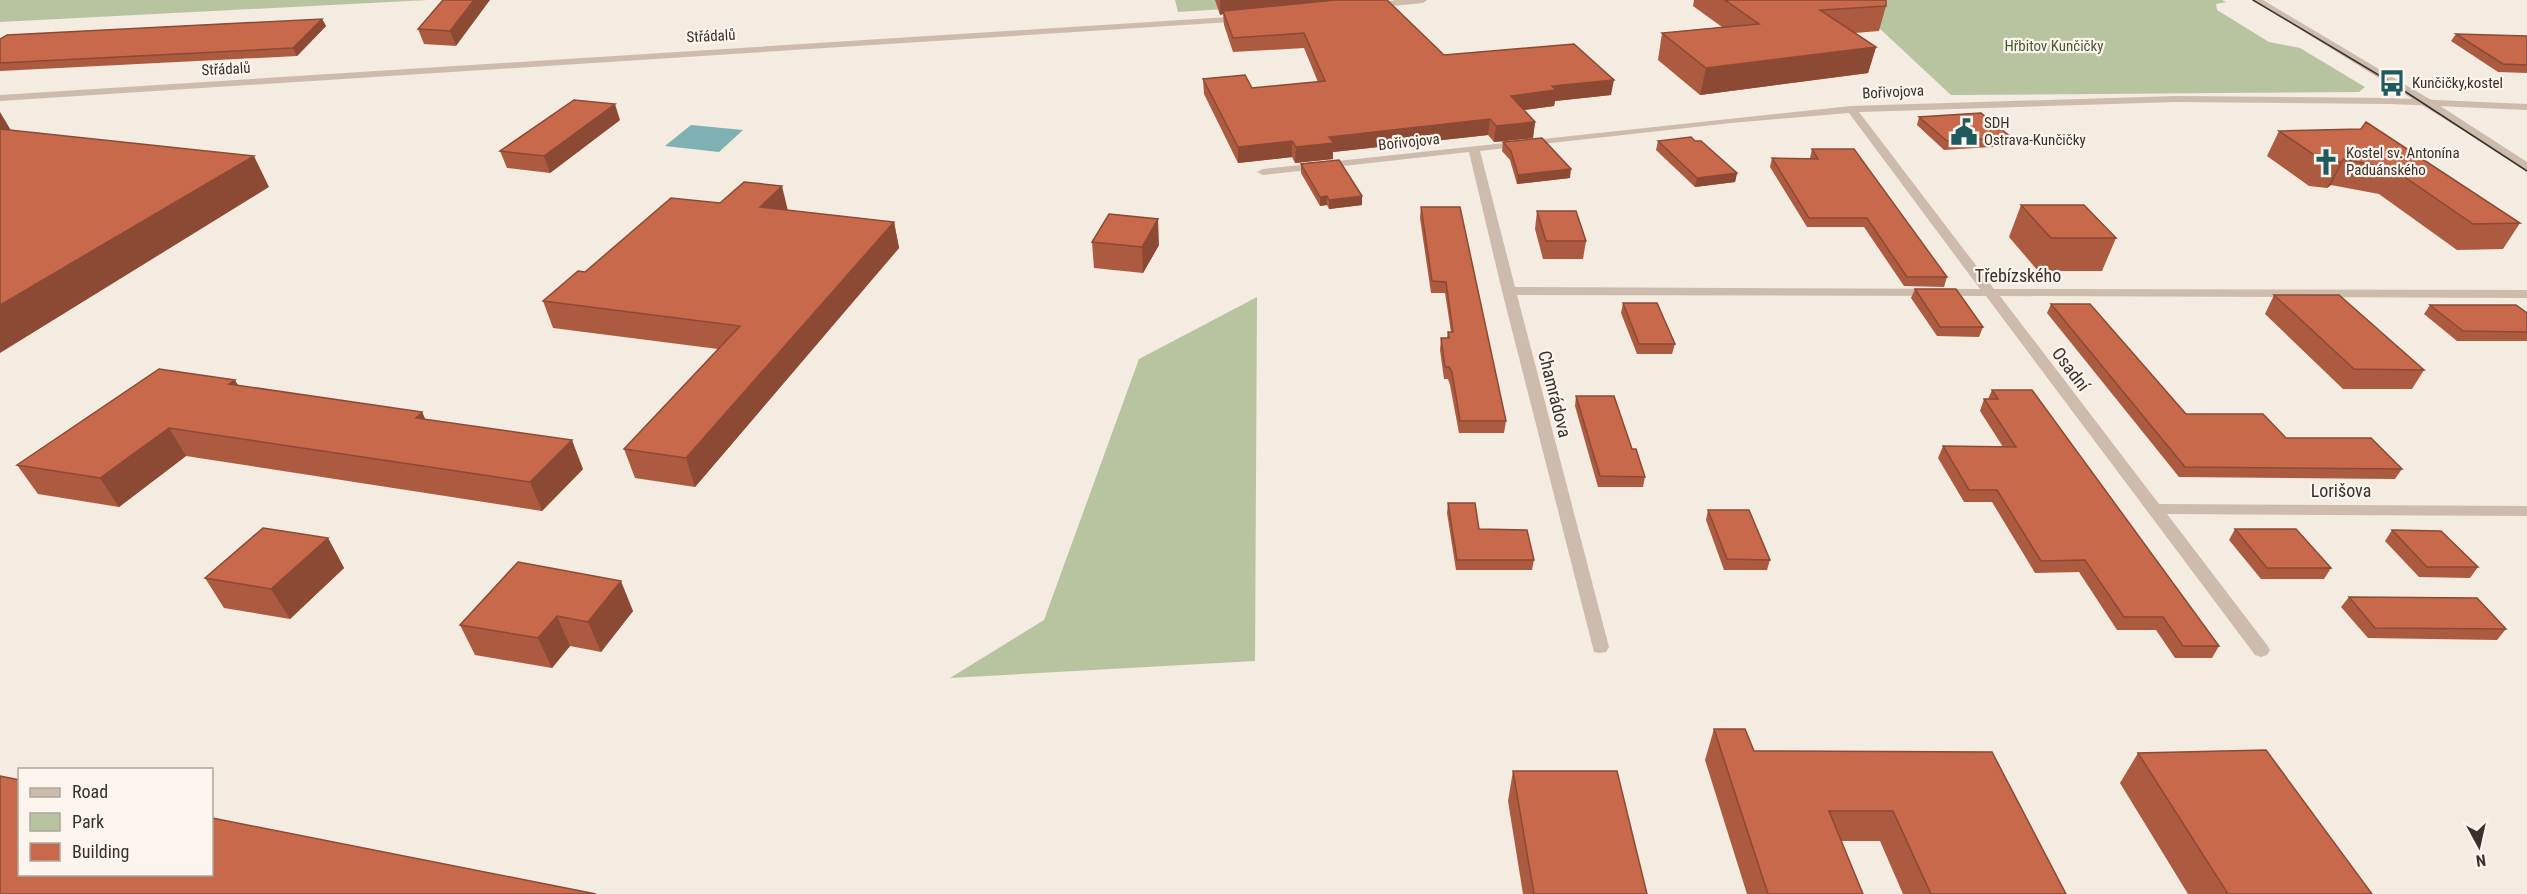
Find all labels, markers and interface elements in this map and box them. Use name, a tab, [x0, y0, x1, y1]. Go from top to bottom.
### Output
street label: Střádalů	[686, 26, 736, 46]
park label: Hřbitov Kunčičky	[2004, 37, 2104, 55]
street label: Střádalů	[201, 59, 251, 79]
bus stop icon: Kunčičky,kostel	[2377, 68, 2407, 98]
place label: Kunčičky,kostel	[2412, 74, 2503, 92]
street label: Bořivojova	[1862, 81, 1924, 103]
place label: SDH Ostrava-Kunčičky	[1984, 114, 2086, 149]
public building icon: SDH Ostrava-Kunčičky	[1949, 117, 1979, 147]
street label: Bořivojova	[1377, 130, 1441, 154]
place label: Kostel sv. Antonína Paduánského	[2346, 144, 2460, 179]
church icon: Kostel sv. Antonína Paduánského	[2311, 147, 2341, 177]
street label: Třebízského	[1975, 265, 2061, 286]
street label: Osadní	[2048, 343, 2095, 396]
street label: Chamrádova	[1534, 348, 1576, 440]
street label: Lorišova	[2311, 480, 2371, 501]
legend	[18, 768, 213, 876]
text: Road	[72, 781, 108, 802]
text: Park	[72, 811, 104, 832]
north arrow	[2449, 816, 2509, 876]
text: Building	[72, 841, 129, 862]
text: N	[2475, 850, 2487, 870]

